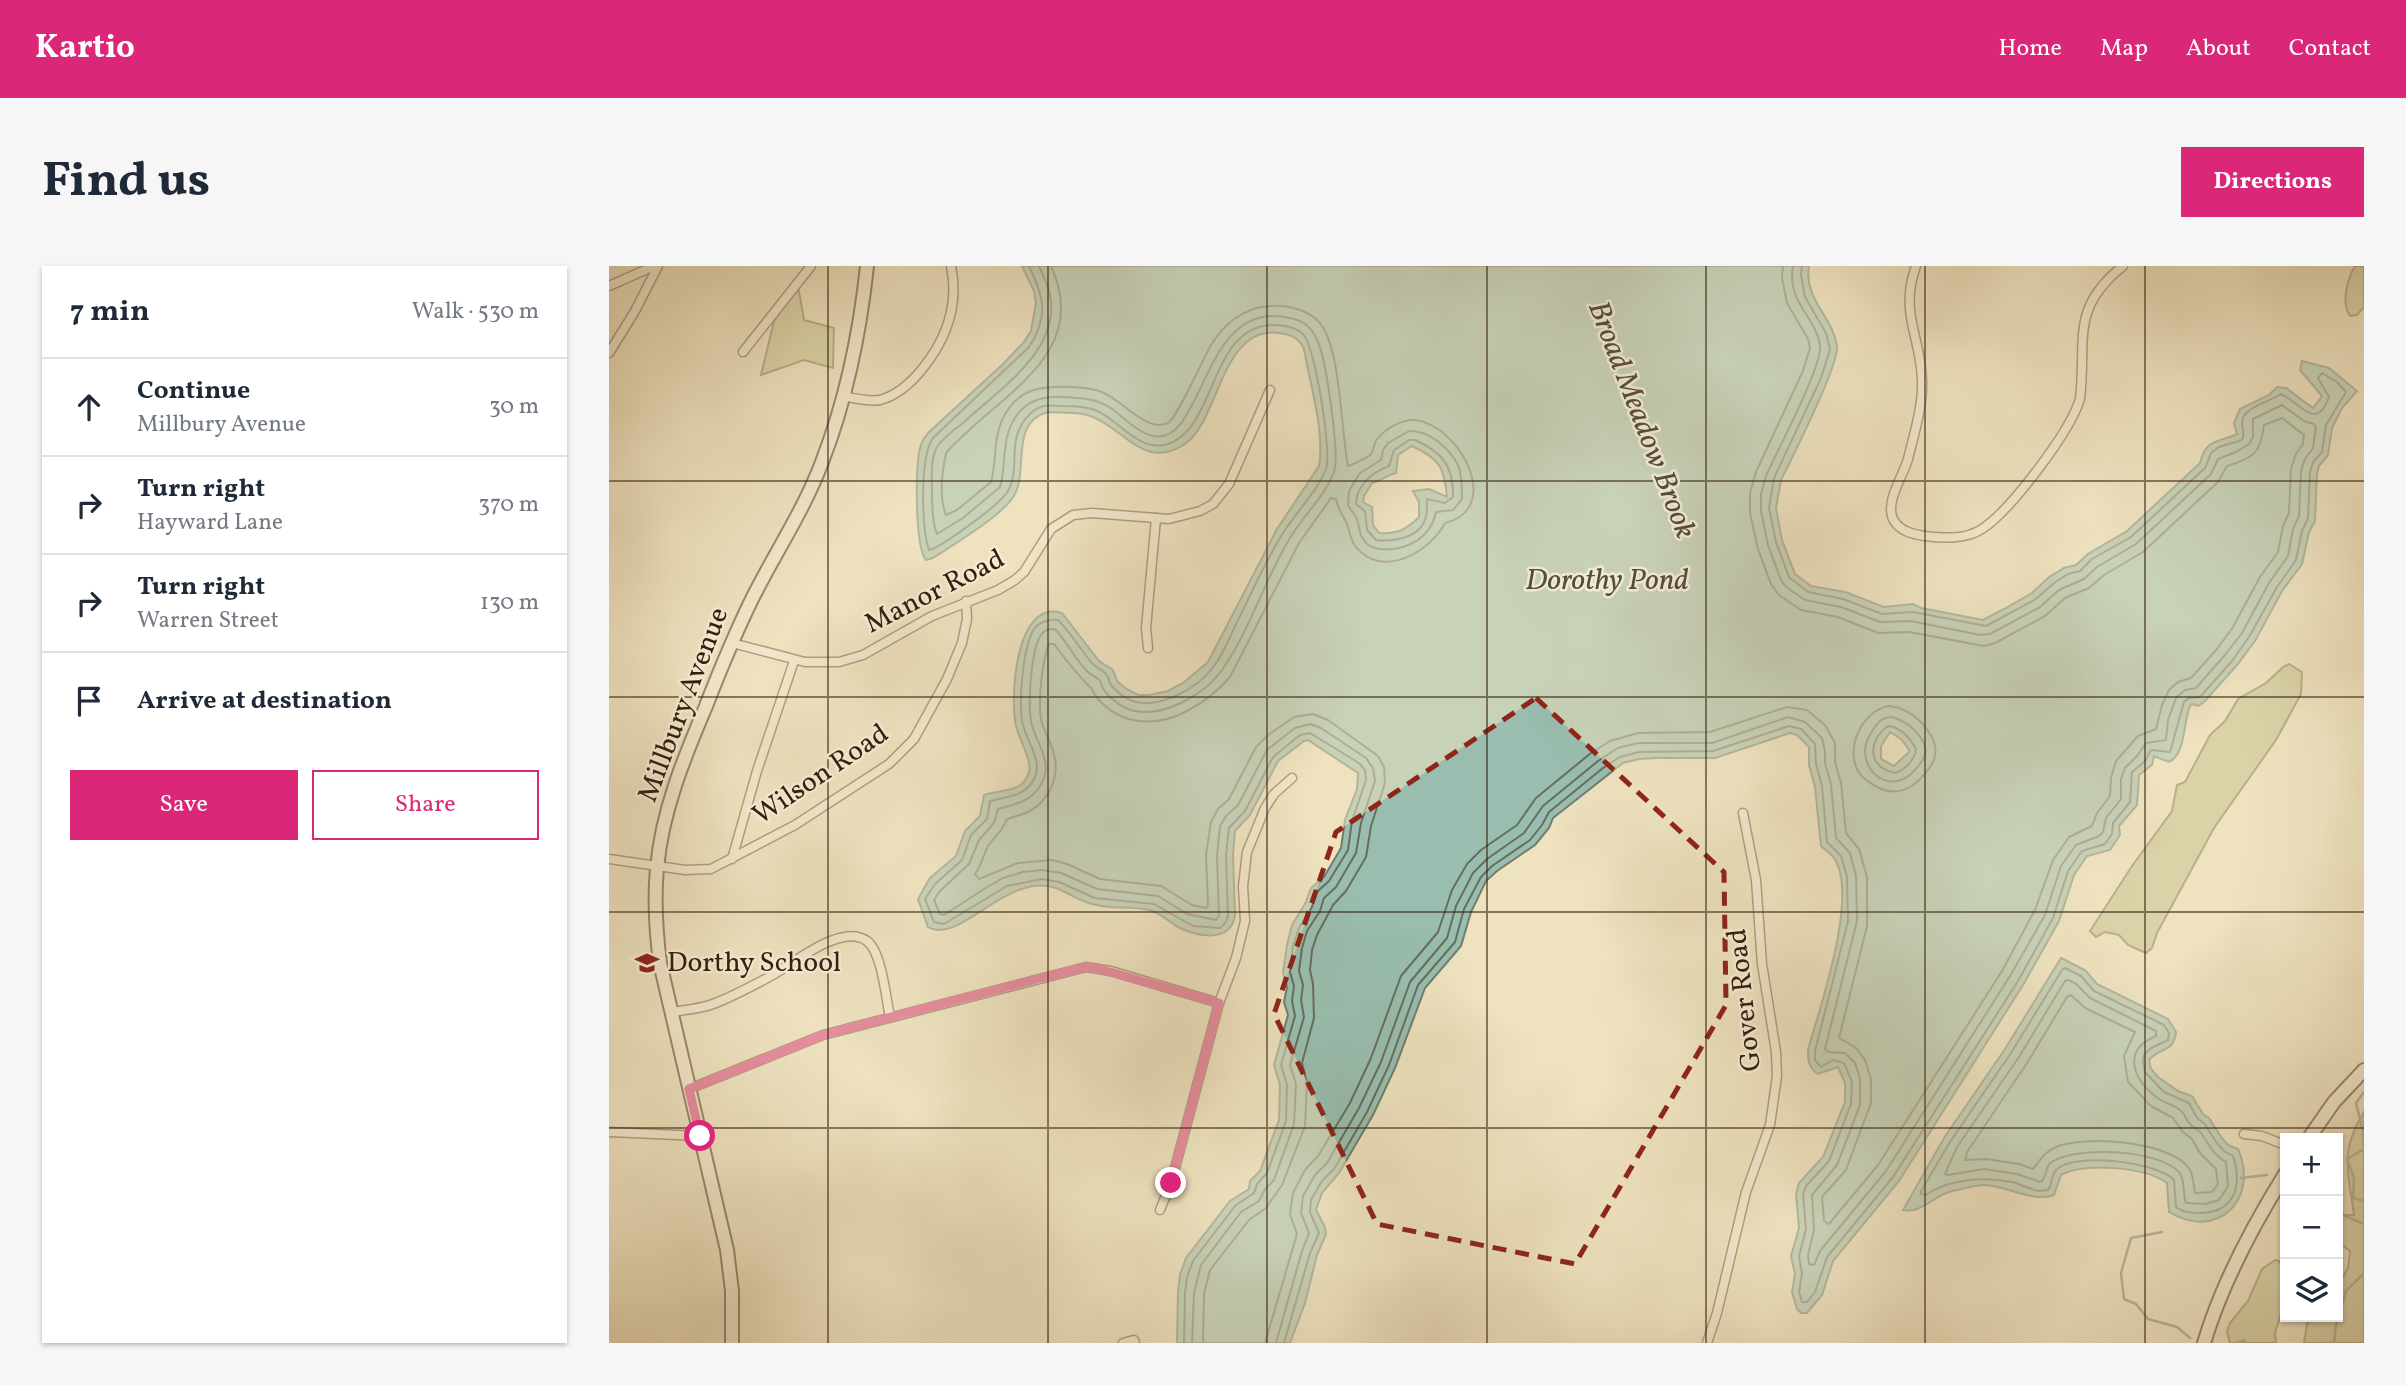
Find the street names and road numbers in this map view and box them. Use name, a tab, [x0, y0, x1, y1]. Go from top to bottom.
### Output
street label: Manor Road	[858, 540, 1012, 644]
street label: Millbury Avenue	[629, 602, 739, 808]
street label: Wilson Road	[745, 715, 897, 835]
street label: Gover Road	[1718, 927, 1772, 1073]

